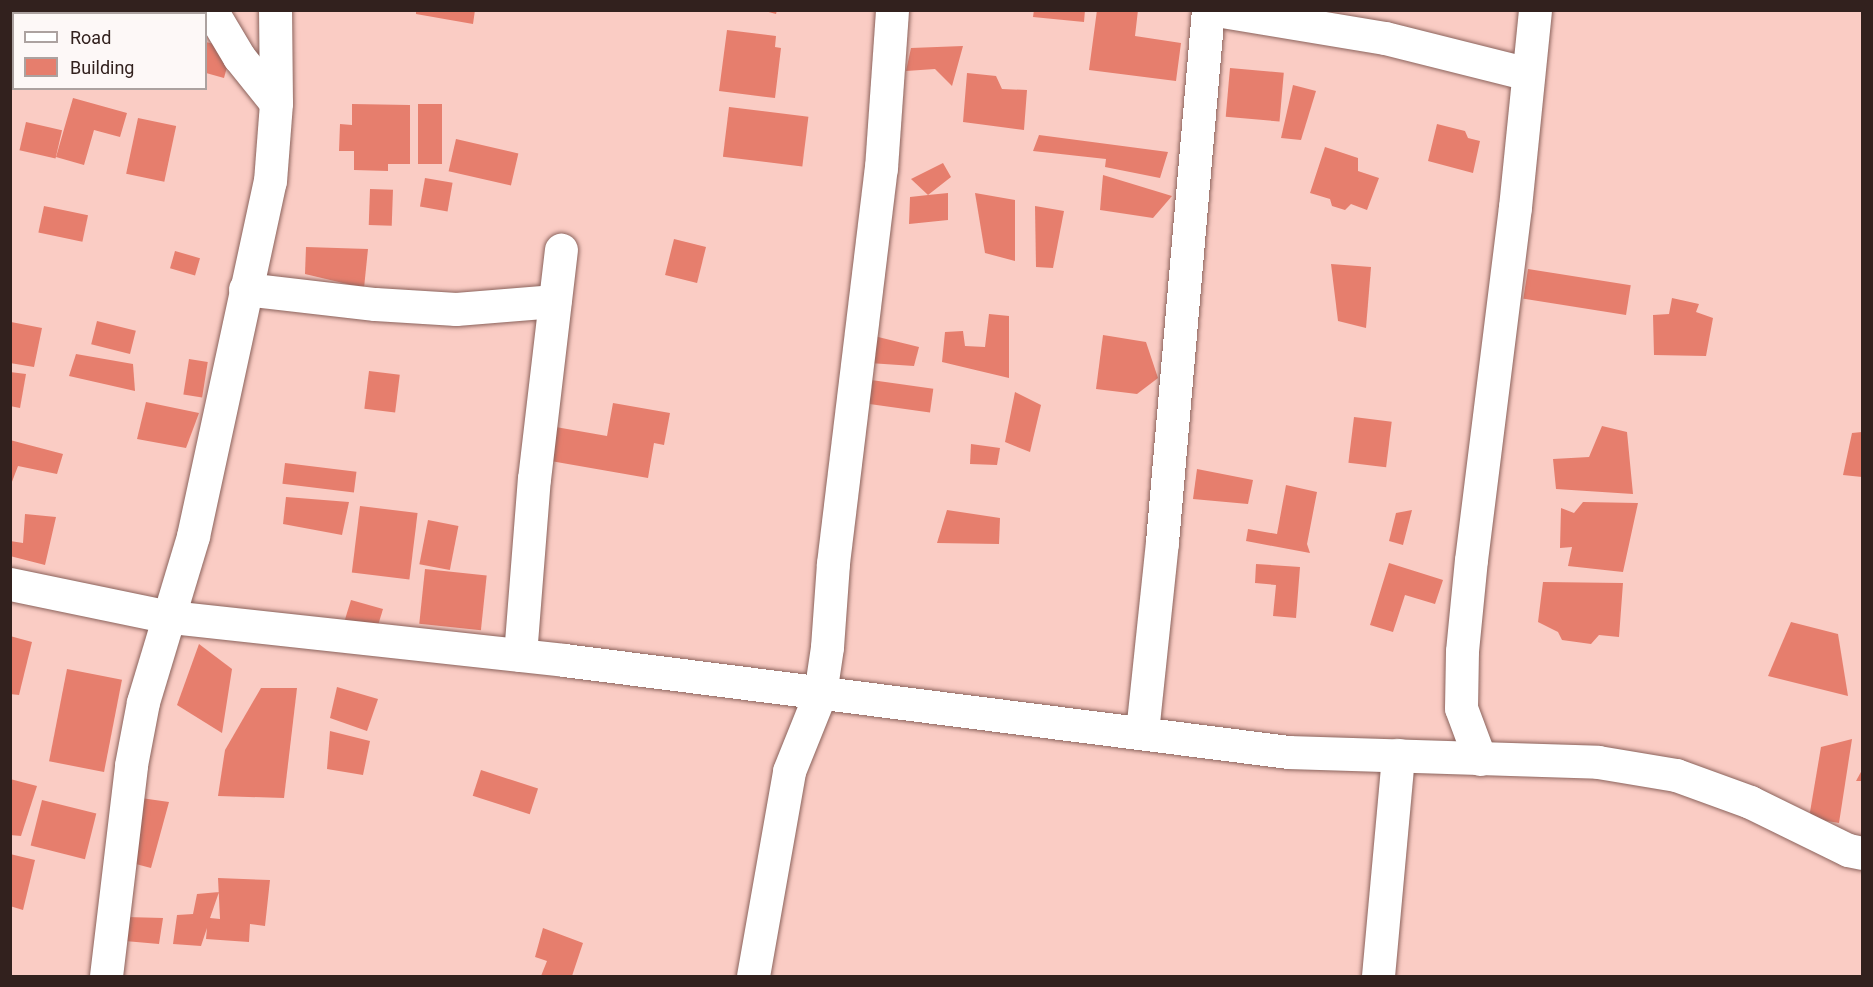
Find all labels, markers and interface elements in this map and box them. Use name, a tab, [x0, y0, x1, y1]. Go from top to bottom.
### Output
legend	[12, 12, 207, 90]
text: Road	[70, 27, 111, 48]
text: Building	[70, 57, 134, 78]

